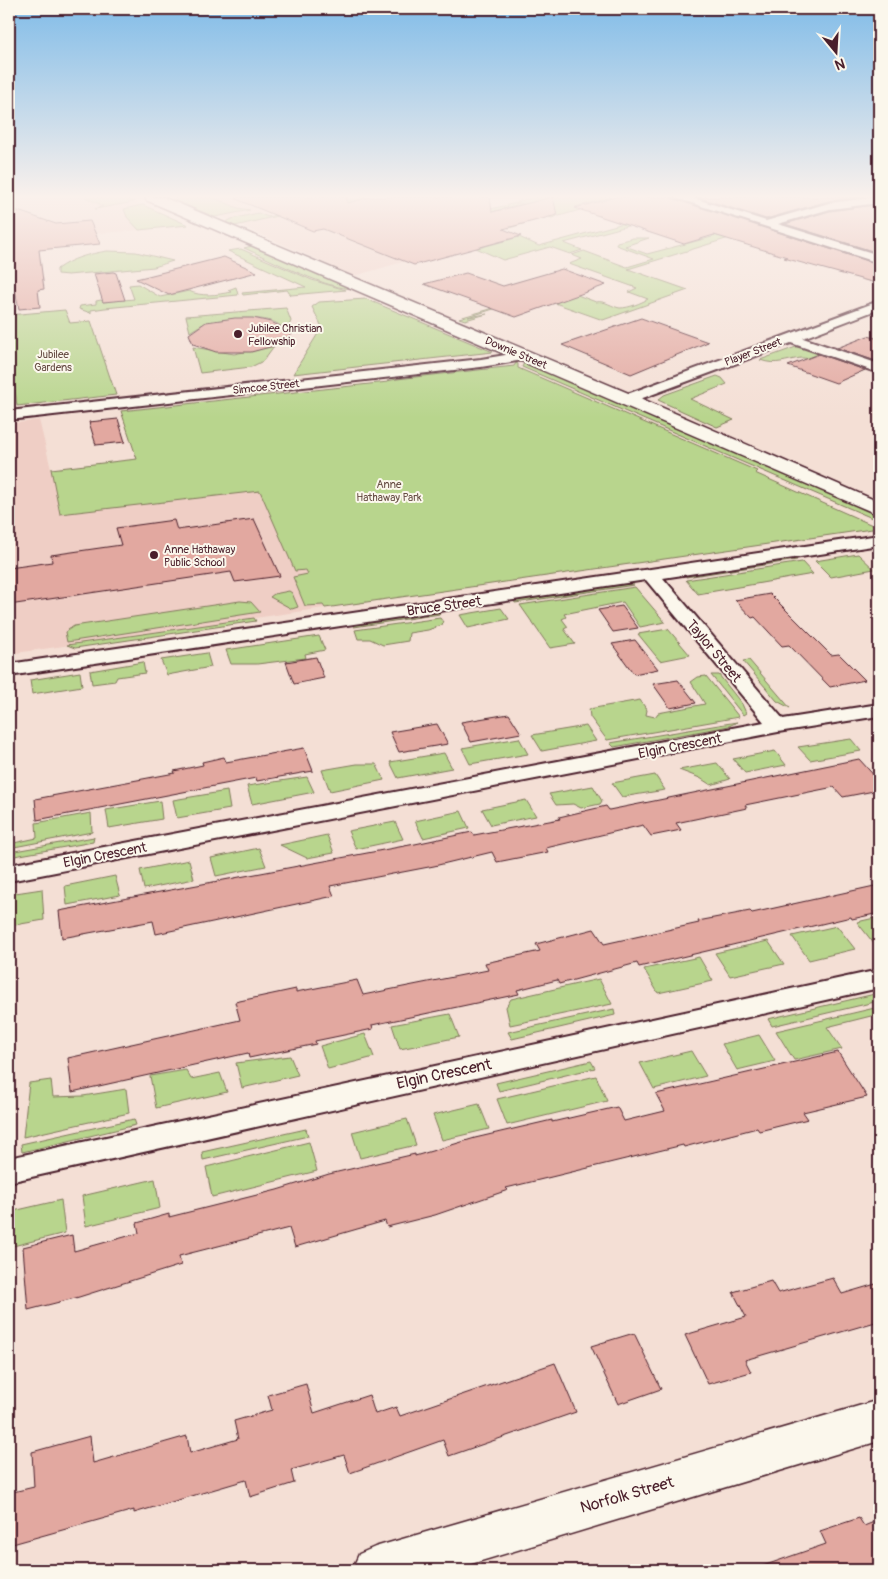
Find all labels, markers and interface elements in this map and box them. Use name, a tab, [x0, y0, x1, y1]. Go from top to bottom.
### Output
north arrow	[810, 28, 860, 78]
text: N	[833, 54, 847, 73]
place label: Jubilee Christian Fellowship	[248, 322, 322, 348]
marker: Jubilee Christian Fellowship	[232, 328, 244, 340]
street label: Downie Street	[483, 334, 549, 372]
street label: Player Street	[723, 335, 784, 369]
park label: Jubilee Gardens	[34, 348, 72, 374]
street label: Simcoe Street	[232, 377, 301, 397]
park label: Anne Hathaway Park	[356, 478, 422, 504]
place label: Anne Hathaway Public School	[164, 543, 235, 569]
marker: Anne Hathaway Public School	[148, 549, 160, 561]
street label: Bruce Street	[406, 592, 483, 620]
street label: Taylor Street	[683, 616, 745, 686]
street label: Elgin Crescent	[637, 730, 724, 762]
street label: Elgin Crescent	[62, 839, 149, 871]
street label: Elgin Crescent	[395, 1054, 494, 1094]
street label: Norfolk Street	[578, 1472, 677, 1518]

